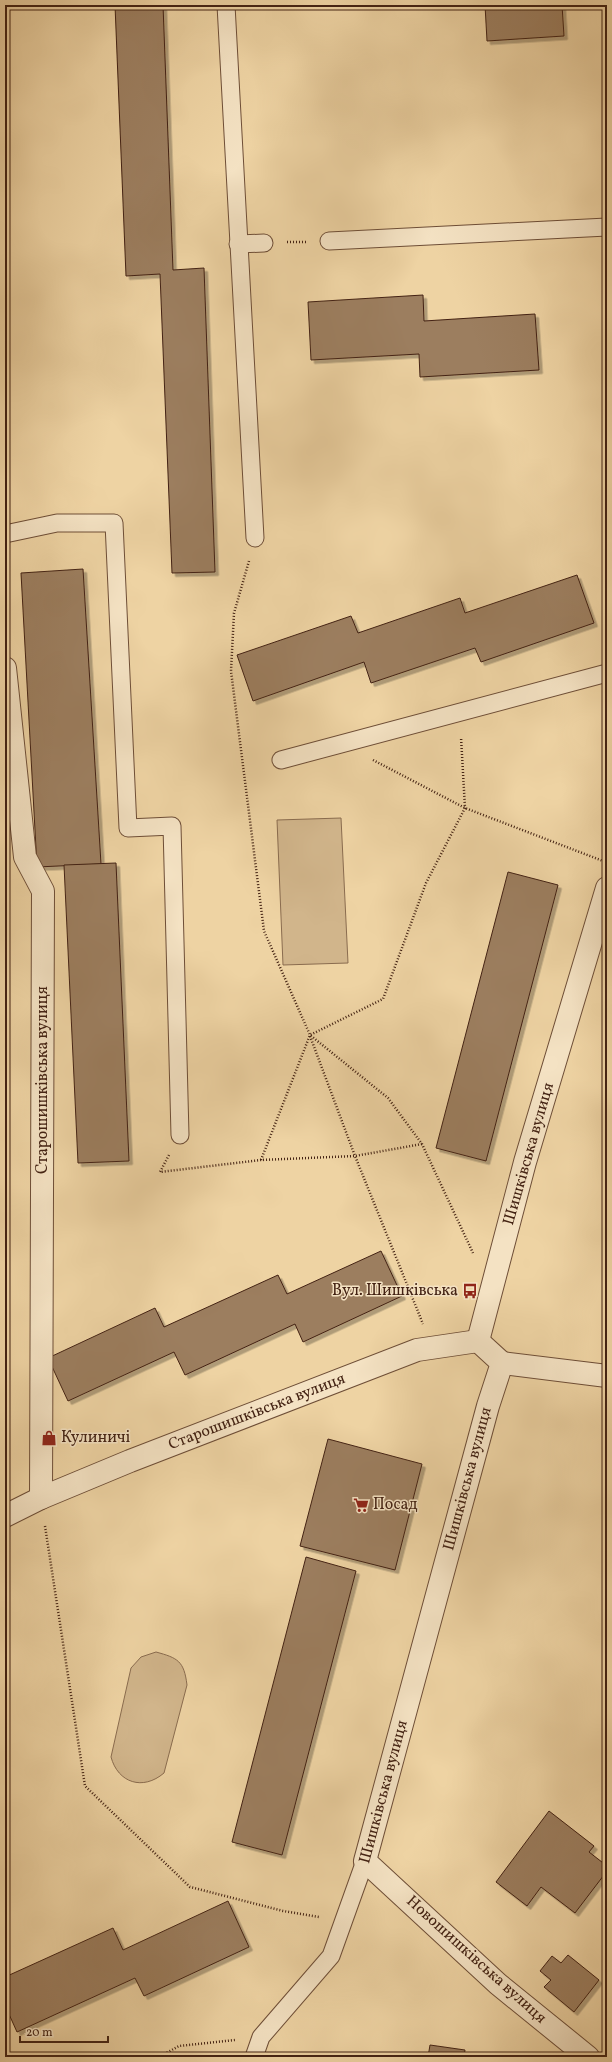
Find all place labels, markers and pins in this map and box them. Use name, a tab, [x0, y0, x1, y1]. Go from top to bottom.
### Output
place label: Вул. Шишківська	[332, 1280, 458, 1302]
bus stop icon: Вул. Шишківська	[461, 1282, 479, 1300]
place label: Кулиничі	[61, 1427, 130, 1449]
shop icon: Кулиничі	[40, 1429, 58, 1447]
place label: Посад	[373, 1494, 418, 1516]
supermarket icon: Посад	[352, 1496, 370, 1514]

